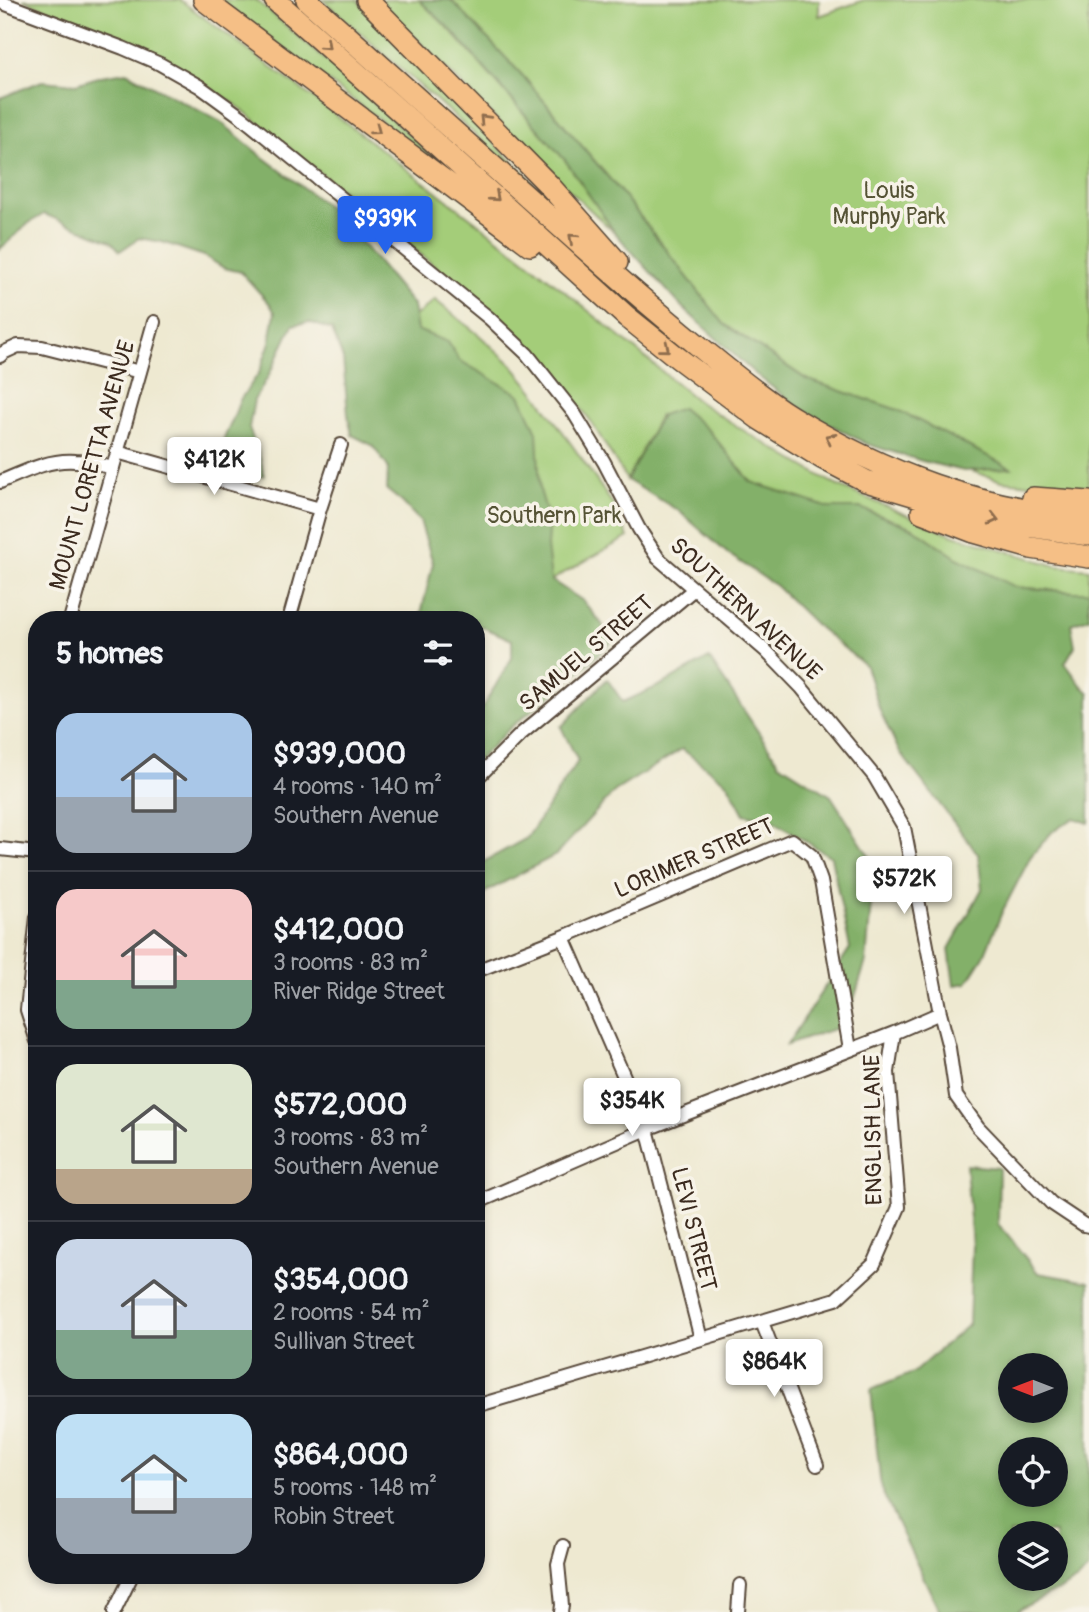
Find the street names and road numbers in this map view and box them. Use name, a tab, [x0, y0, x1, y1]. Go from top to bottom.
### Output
street label: MOUNT LORETTA AVENUE	[42, 337, 142, 593]
street label: SOUTHERN AVENUE	[664, 531, 828, 687]
street label: SAMUEL STREET	[513, 588, 659, 718]
street label: LORIMER STREET	[610, 811, 778, 905]
street label: ENGLISH LANE	[857, 1054, 889, 1206]
street label: LEVI STREET	[665, 1164, 723, 1294]

